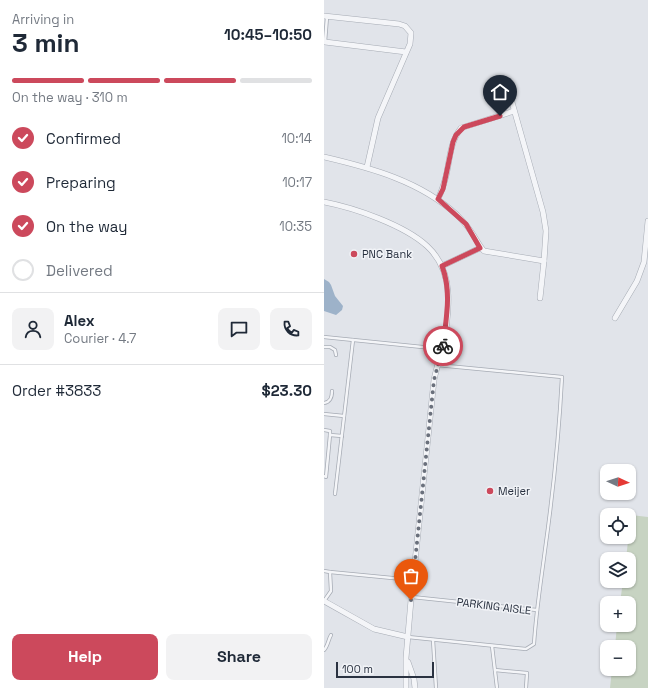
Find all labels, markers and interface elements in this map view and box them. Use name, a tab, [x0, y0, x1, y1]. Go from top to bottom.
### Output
text: Arriving in	[12, 11, 74, 28]
text: 10:45–10:50	[224, 25, 312, 44]
text: 3 min	[12, 26, 80, 60]
pin	[483, 75, 517, 116]
icon: home	[489, 81, 511, 103]
text: On the way · 310 m	[12, 89, 128, 106]
icon: check	[12, 127, 34, 149]
text: Confirmed	[46, 129, 121, 148]
text: 10:14	[281, 130, 312, 147]
icon: check	[12, 171, 34, 193]
text: Preparing	[46, 173, 116, 192]
text: 10:17	[282, 174, 312, 191]
icon: check	[12, 215, 34, 237]
text: On the way	[46, 217, 127, 236]
text: 10:35	[279, 218, 312, 235]
place label: PNC Bank	[362, 247, 412, 261]
marker: PNC Bank	[349, 249, 359, 259]
text: Delivered	[46, 261, 113, 280]
button: person	[12, 308, 54, 350]
button: chat	[218, 308, 260, 350]
button: phone	[270, 308, 312, 350]
text: Alex	[64, 311, 95, 330]
courier	[423, 326, 463, 366]
text: Courier · 4.7	[64, 330, 136, 347]
icon: bike	[432, 335, 454, 357]
text: Order #3833	[12, 381, 101, 400]
text: $23.30	[262, 381, 312, 400]
north arrow	[600, 464, 636, 500]
map controls	[600, 464, 636, 676]
place label: Meijer	[498, 484, 530, 498]
marker: Meijer	[485, 486, 495, 496]
button: locate	[600, 508, 636, 544]
button: layers	[600, 552, 636, 588]
pin	[394, 559, 428, 600]
icon: bag	[400, 565, 422, 587]
street label: PARKING AISLE	[456, 594, 532, 618]
button: +	[600, 596, 636, 632]
button: Help	[12, 634, 158, 680]
button: Share	[166, 634, 312, 680]
button: −	[600, 640, 636, 676]
scale bar	[336, 660, 434, 679]
text: 100 m	[342, 662, 373, 676]

